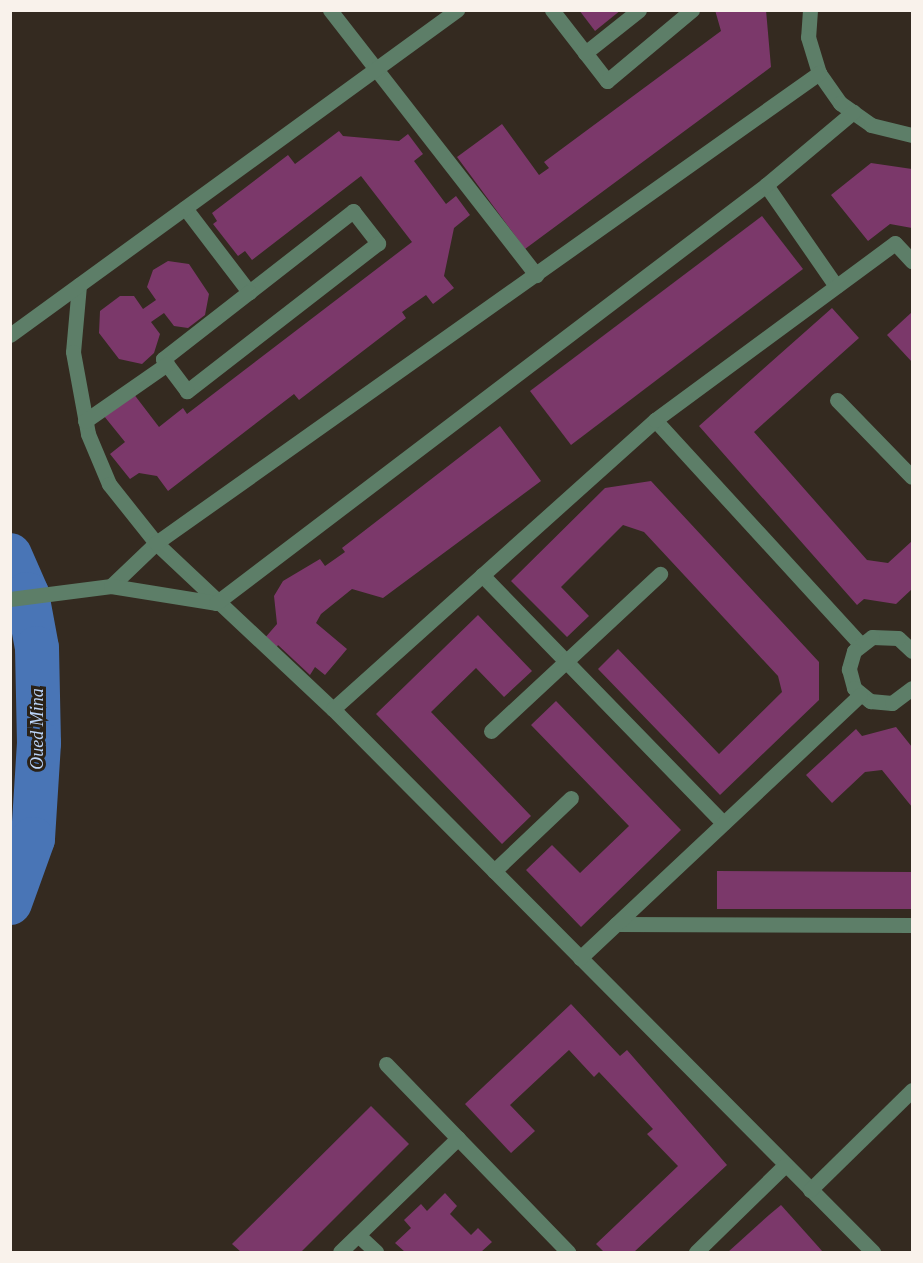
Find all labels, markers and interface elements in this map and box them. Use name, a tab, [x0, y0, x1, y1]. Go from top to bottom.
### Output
water label: Oued Mina	[26, 688, 48, 770]

